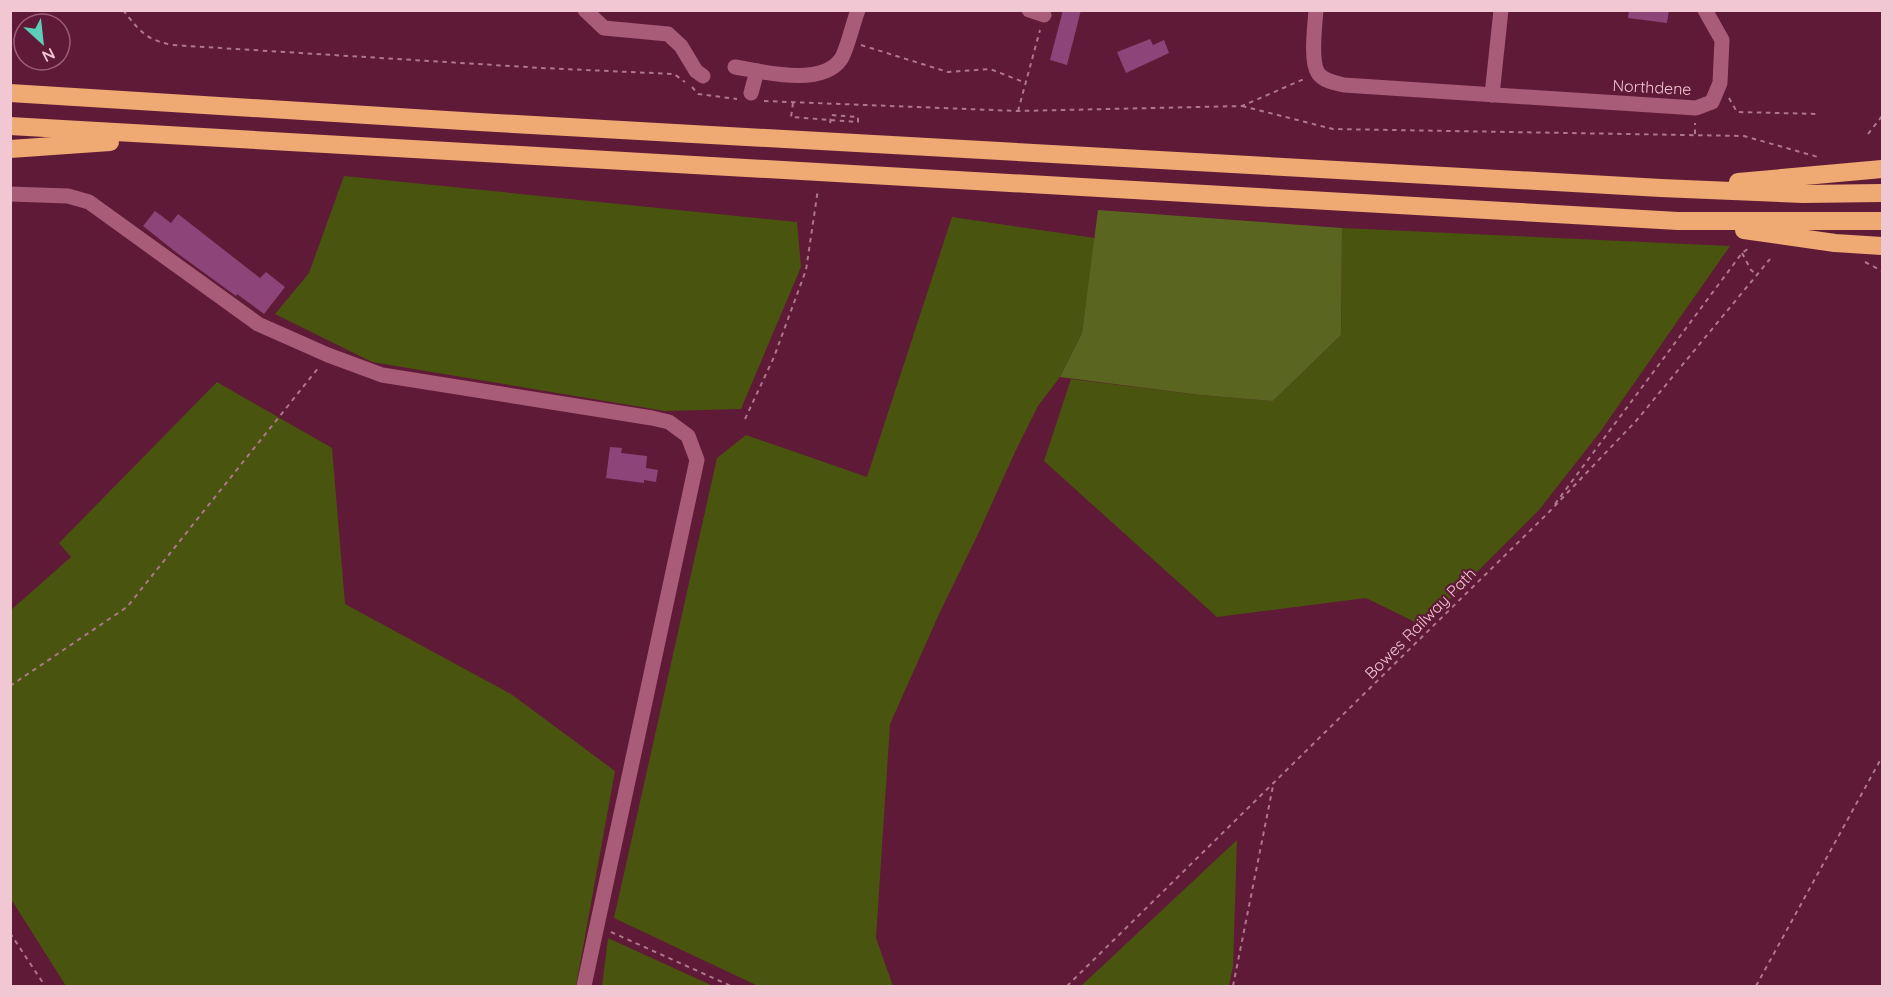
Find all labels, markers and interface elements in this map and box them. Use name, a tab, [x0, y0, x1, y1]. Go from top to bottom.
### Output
north arrow	[12, 12, 72, 72]
text: N	[39, 44, 59, 67]
street label: Northdene	[1612, 75, 1692, 99]
street label: Bowes Railway Path	[1360, 563, 1480, 683]

